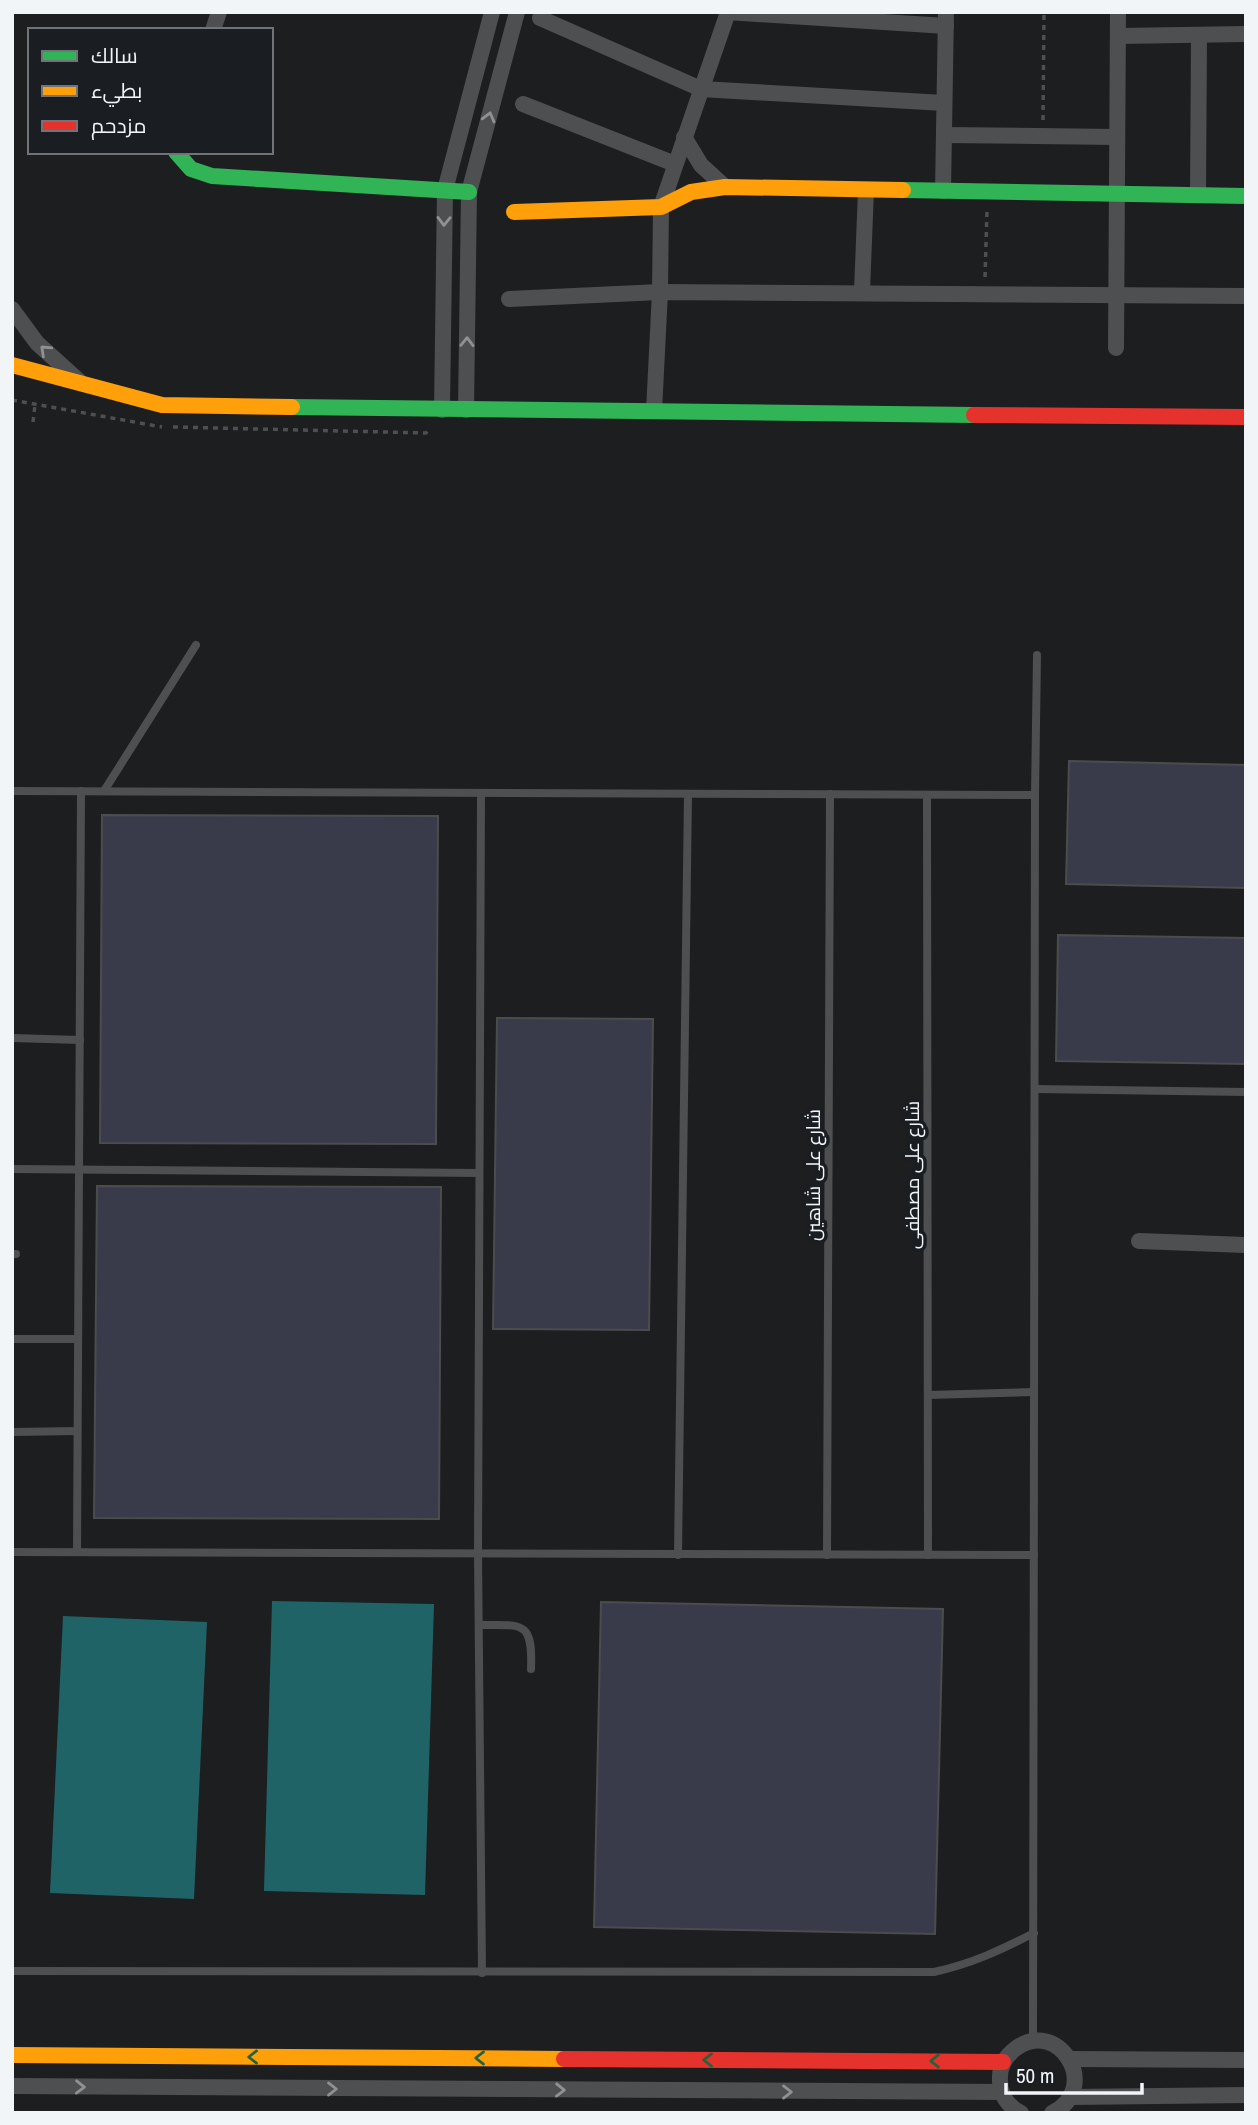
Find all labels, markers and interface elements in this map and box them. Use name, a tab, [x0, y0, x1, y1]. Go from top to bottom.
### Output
legend	[28, 28, 273, 154]
text: سالك	[91, 41, 138, 70]
text: بطيء	[91, 76, 142, 107]
text: مزدحم	[91, 111, 146, 140]
one-way arrow	[481, 111, 495, 123]
one-way arrow	[436, 217, 452, 227]
one-way arrow	[459, 336, 475, 347]
one-way arrow	[40, 346, 53, 358]
street label: شارع على مصطفى	[899, 1101, 926, 1249]
street label: شارع على شاهين	[800, 1109, 827, 1241]
one-way arrow	[247, 2049, 258, 2065]
one-way arrow	[475, 2050, 485, 2066]
one-way arrow	[702, 2052, 713, 2068]
scale bar	[1006, 2052, 1142, 2096]
one-way arrow	[929, 2053, 940, 2069]
text: 50 m	[1016, 2061, 1054, 2090]
one-way arrow	[76, 2079, 86, 2095]
one-way arrow	[327, 2081, 338, 2096]
one-way arrow	[555, 2082, 566, 2098]
one-way arrow	[783, 2084, 793, 2100]

